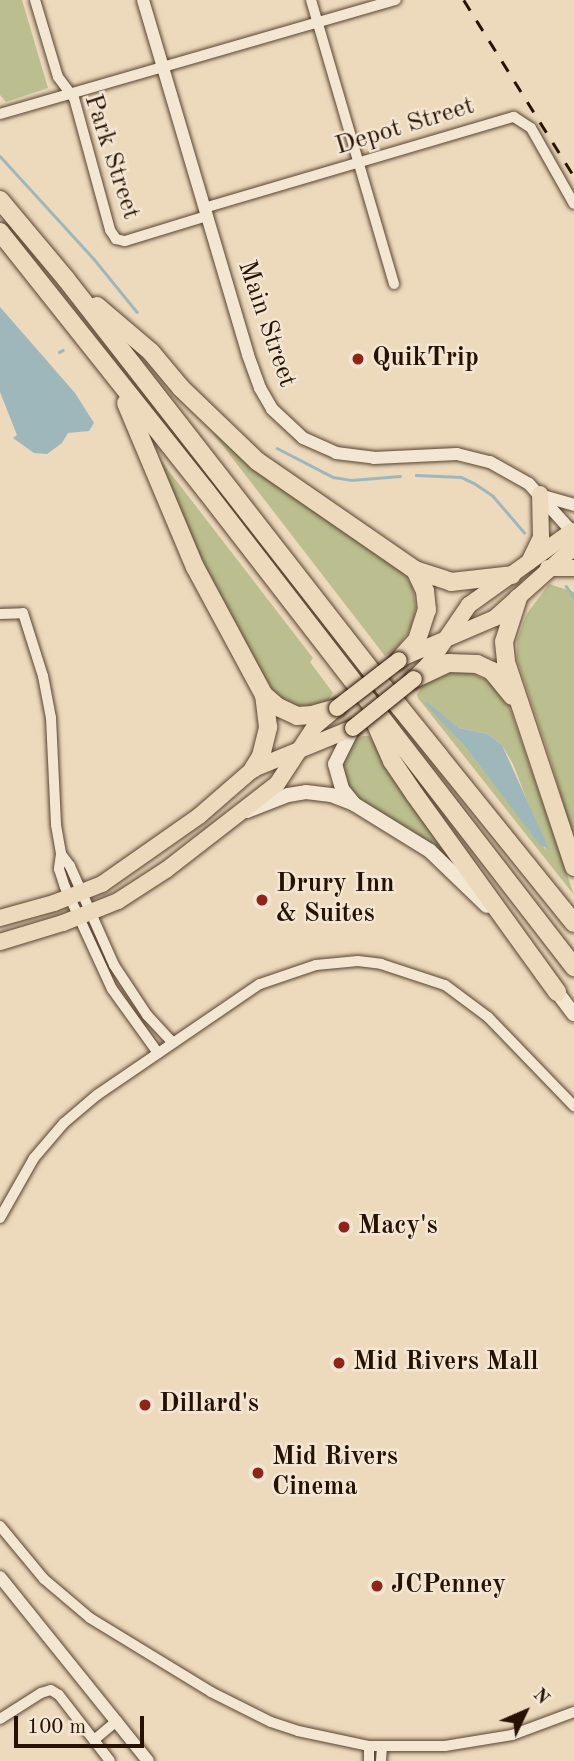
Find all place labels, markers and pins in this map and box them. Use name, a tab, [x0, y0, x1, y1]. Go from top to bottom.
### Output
place label: QuikTrip	[372, 343, 479, 375]
marker: QuikTrip	[350, 351, 366, 367]
place label: Drury Inn & Suites	[276, 869, 395, 931]
marker: Drury Inn & Suites	[254, 892, 270, 908]
place label: Macy's	[358, 1211, 438, 1243]
marker: Macy's	[336, 1219, 352, 1235]
place label: Mid Rivers Mall	[353, 1347, 538, 1379]
marker: Mid Rivers Mall	[331, 1355, 347, 1371]
place label: Dillard's	[159, 1389, 259, 1421]
marker: Dillard's	[137, 1397, 153, 1413]
place label: Mid Rivers Cinema	[272, 1442, 398, 1504]
marker: Mid Rivers Cinema	[250, 1465, 266, 1481]
place label: JCPenney	[391, 1570, 506, 1602]
marker: JCPenney	[369, 1578, 385, 1594]

